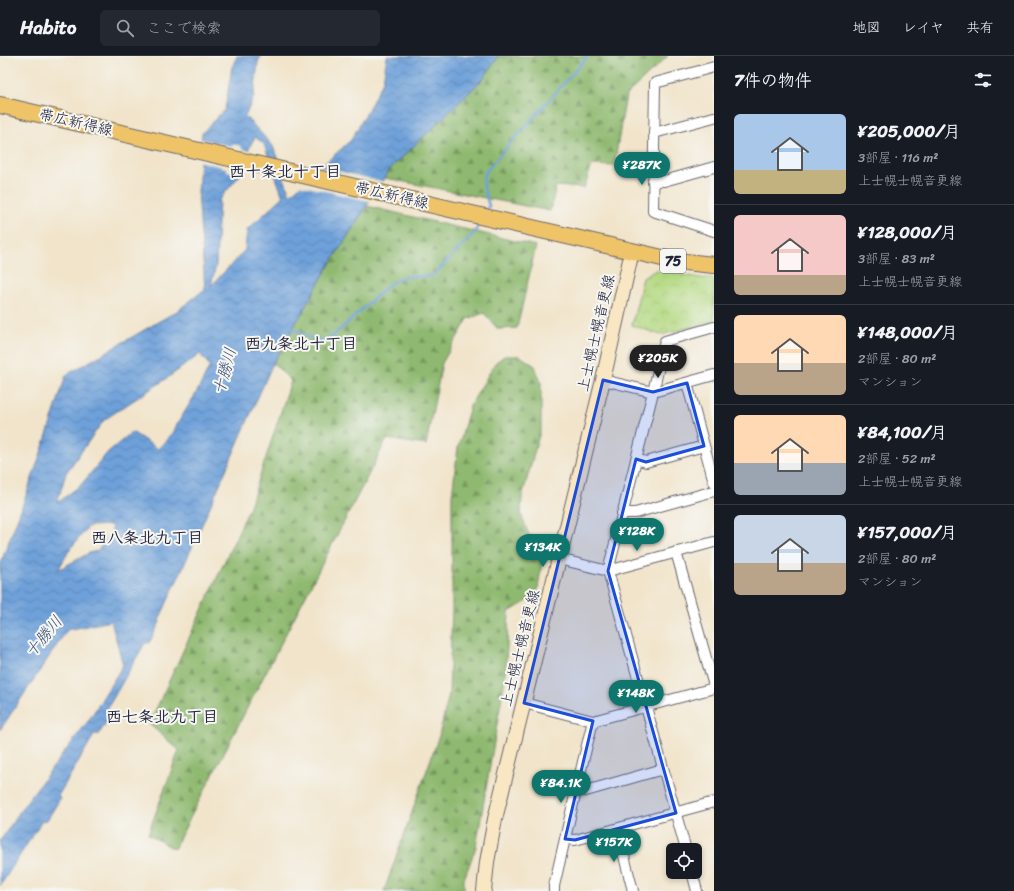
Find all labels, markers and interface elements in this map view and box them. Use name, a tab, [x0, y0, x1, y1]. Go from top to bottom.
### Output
search box	[100, 10, 380, 46]
text: Habito	[20, 11, 76, 44]
text: ここで検索	[146, 15, 221, 41]
text: 地図	[853, 15, 881, 40]
text: レイヤ	[903, 15, 944, 40]
text: 共有	[966, 15, 994, 40]
icon: search	[114, 17, 136, 39]
text: 7件の物件	[734, 65, 812, 95]
icon: filters	[972, 69, 994, 91]
street label: 帯広新得線	[37, 101, 115, 143]
text: ¥205,000/月	[858, 116, 961, 146]
icon: home	[766, 130, 814, 178]
text: 3部屋 · 116 m²	[858, 146, 938, 169]
pin: ¥287K	[614, 152, 670, 186]
text: ¥287K	[623, 153, 661, 176]
district label: 西十条北十丁目	[229, 157, 341, 186]
text: 上士幌士幌音更線	[858, 169, 962, 192]
street label: 帯広新得線	[353, 174, 431, 216]
text: ¥128,000/月	[858, 217, 957, 247]
icon: home	[766, 231, 814, 279]
text: 3部屋 · 83 m²	[858, 247, 935, 270]
road number: 75	[660, 249, 686, 273]
text: 上士幌士幌音更線	[858, 270, 962, 293]
street label: 上士幌士幌音更線	[570, 272, 622, 394]
text: ¥148,000/月	[858, 317, 958, 347]
district label: 西九条北十丁目	[245, 329, 357, 358]
icon: home	[766, 331, 814, 379]
water label: 十勝川	[204, 344, 245, 398]
pin: ¥205K	[630, 345, 686, 379]
text: ¥205K	[639, 346, 677, 369]
text: 2部屋 · 80 m²	[858, 347, 936, 370]
text: マンション	[858, 370, 922, 393]
text: ¥84,100/月	[858, 417, 947, 447]
icon: home	[766, 431, 814, 479]
text: 2部屋 · 52 m²	[858, 447, 936, 470]
text: 上士幌士幌音更線	[858, 470, 962, 493]
text: ¥157,000/月	[858, 517, 957, 547]
pin: ¥128K	[609, 518, 665, 552]
text: ¥128K	[619, 519, 655, 542]
district label: 西八条北九丁目	[91, 523, 203, 552]
icon: home	[766, 531, 814, 579]
pin: ¥134K	[515, 534, 571, 568]
text: ¥134K	[525, 535, 561, 558]
text: 2部屋 · 80 m²	[858, 547, 936, 570]
text: マンション	[858, 570, 922, 593]
street label: 上士幌士幌音更線	[493, 587, 547, 709]
water label: 十勝川	[17, 609, 70, 664]
pin: ¥148K	[608, 680, 664, 714]
text: ¥148K	[618, 681, 654, 704]
district label: 西七条北九丁目	[106, 702, 218, 731]
pin: ¥84.1K	[528, 770, 594, 804]
text: ¥84.1K	[541, 771, 581, 794]
pin: ¥157K	[586, 829, 642, 863]
text: ¥157K	[596, 830, 632, 853]
map controls	[666, 843, 702, 879]
button: locate	[666, 843, 702, 879]

